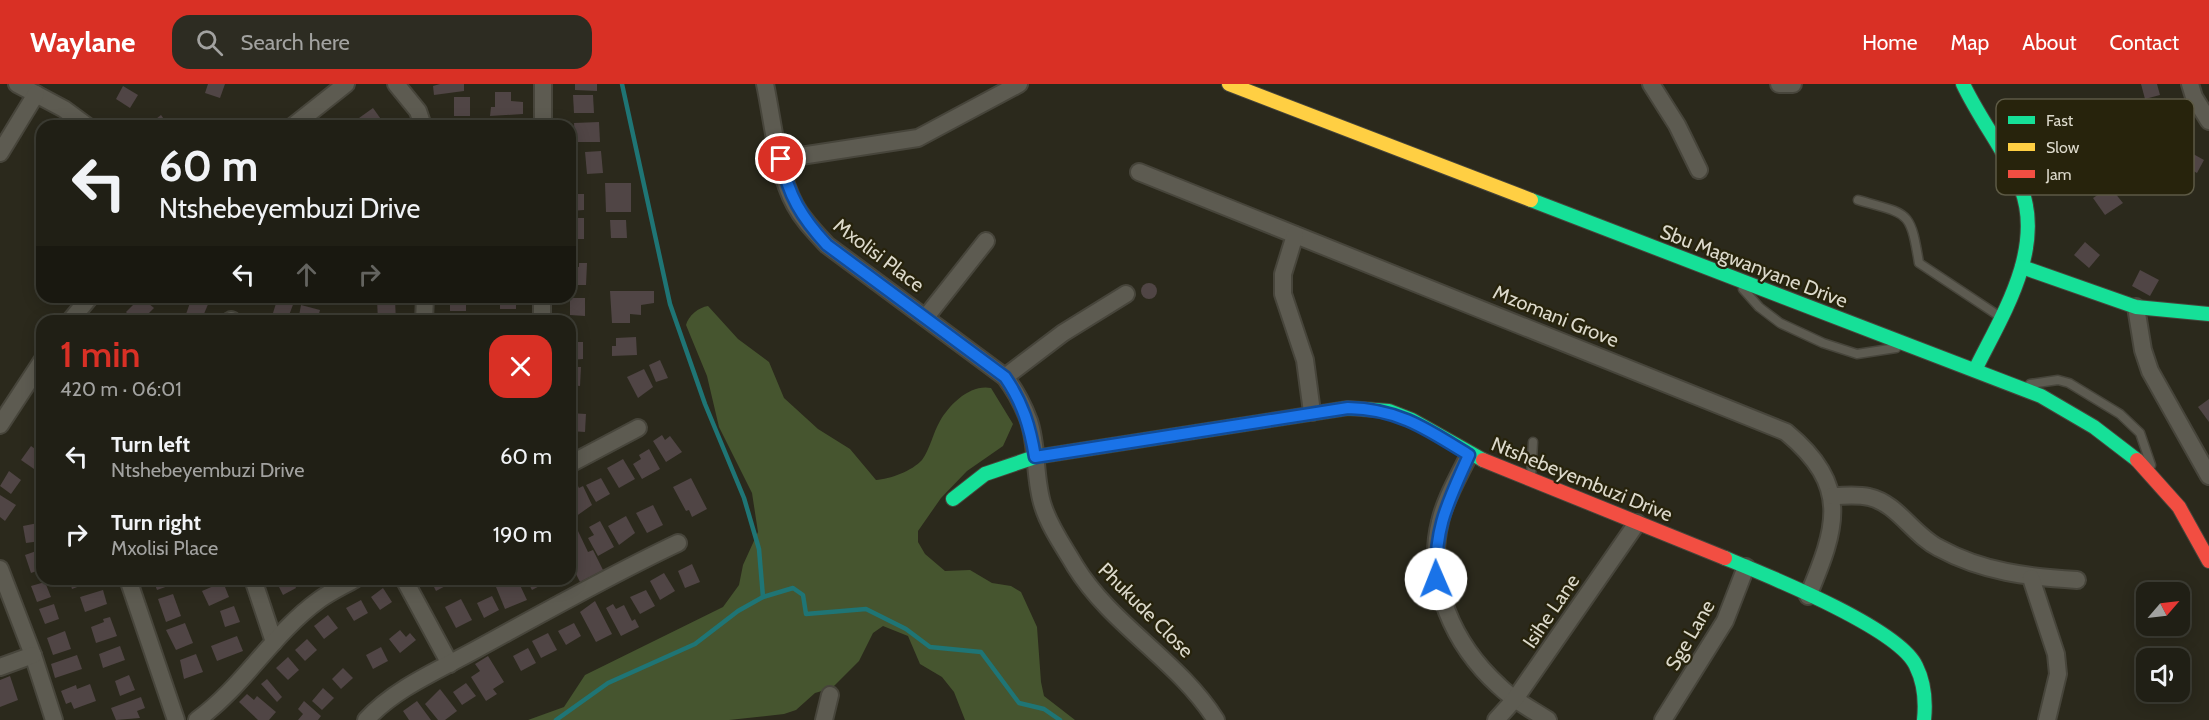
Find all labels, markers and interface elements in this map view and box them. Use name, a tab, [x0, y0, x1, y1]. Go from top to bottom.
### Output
search box	[172, 15, 592, 69]
text: Waylane	[30, 25, 136, 59]
icon: search	[193, 26, 226, 59]
text: Search here	[241, 29, 350, 56]
text: Home	[1862, 30, 1918, 55]
text: Map	[1951, 30, 1989, 55]
text: About	[2022, 30, 2076, 55]
text: Contact	[2109, 30, 2179, 55]
legend	[1996, 99, 2194, 195]
text: Fast	[2046, 111, 2074, 130]
pin	[755, 133, 806, 184]
text: Slow	[2046, 138, 2080, 157]
text: 60 m	[159, 140, 258, 192]
icon: arrive	[764, 142, 797, 175]
icon: left	[60, 144, 138, 222]
text: Jam	[2045, 165, 2072, 184]
text: Ntshebeyembuzi Drive	[159, 192, 420, 225]
street label: Mxolisi Place	[829, 213, 929, 297]
street label: Sbu Magwanyane Drive	[1657, 219, 1851, 313]
icon: left	[227, 258, 260, 291]
icon: ahead	[290, 258, 323, 291]
icon: right	[353, 258, 386, 291]
street label: Mzomani Grove	[1490, 280, 1622, 352]
text: 1 min	[60, 332, 140, 376]
button: close	[489, 335, 552, 398]
text: 420 m · 06:01	[60, 377, 182, 401]
text: Turn left	[111, 431, 190, 458]
street label: Ntshebeyembuzi Drive	[1488, 432, 1676, 526]
icon: left	[60, 440, 93, 473]
text: 60 m	[500, 443, 552, 470]
text: Ntshebeyembuzi Drive	[111, 458, 305, 482]
text: Turn right	[111, 509, 201, 536]
icon: right	[60, 518, 93, 551]
text: 190 m	[493, 521, 552, 548]
text: Mxolisi Place	[111, 536, 218, 560]
position arrow	[1404, 547, 1468, 611]
street label: Phukude Close	[1094, 558, 1198, 662]
street label: Isihe Lane	[1518, 569, 1584, 653]
north arrow	[2136, 582, 2190, 636]
map controls	[2136, 582, 2190, 702]
street label: Sge Lane	[1660, 596, 1720, 674]
button: sound	[2136, 648, 2190, 702]

